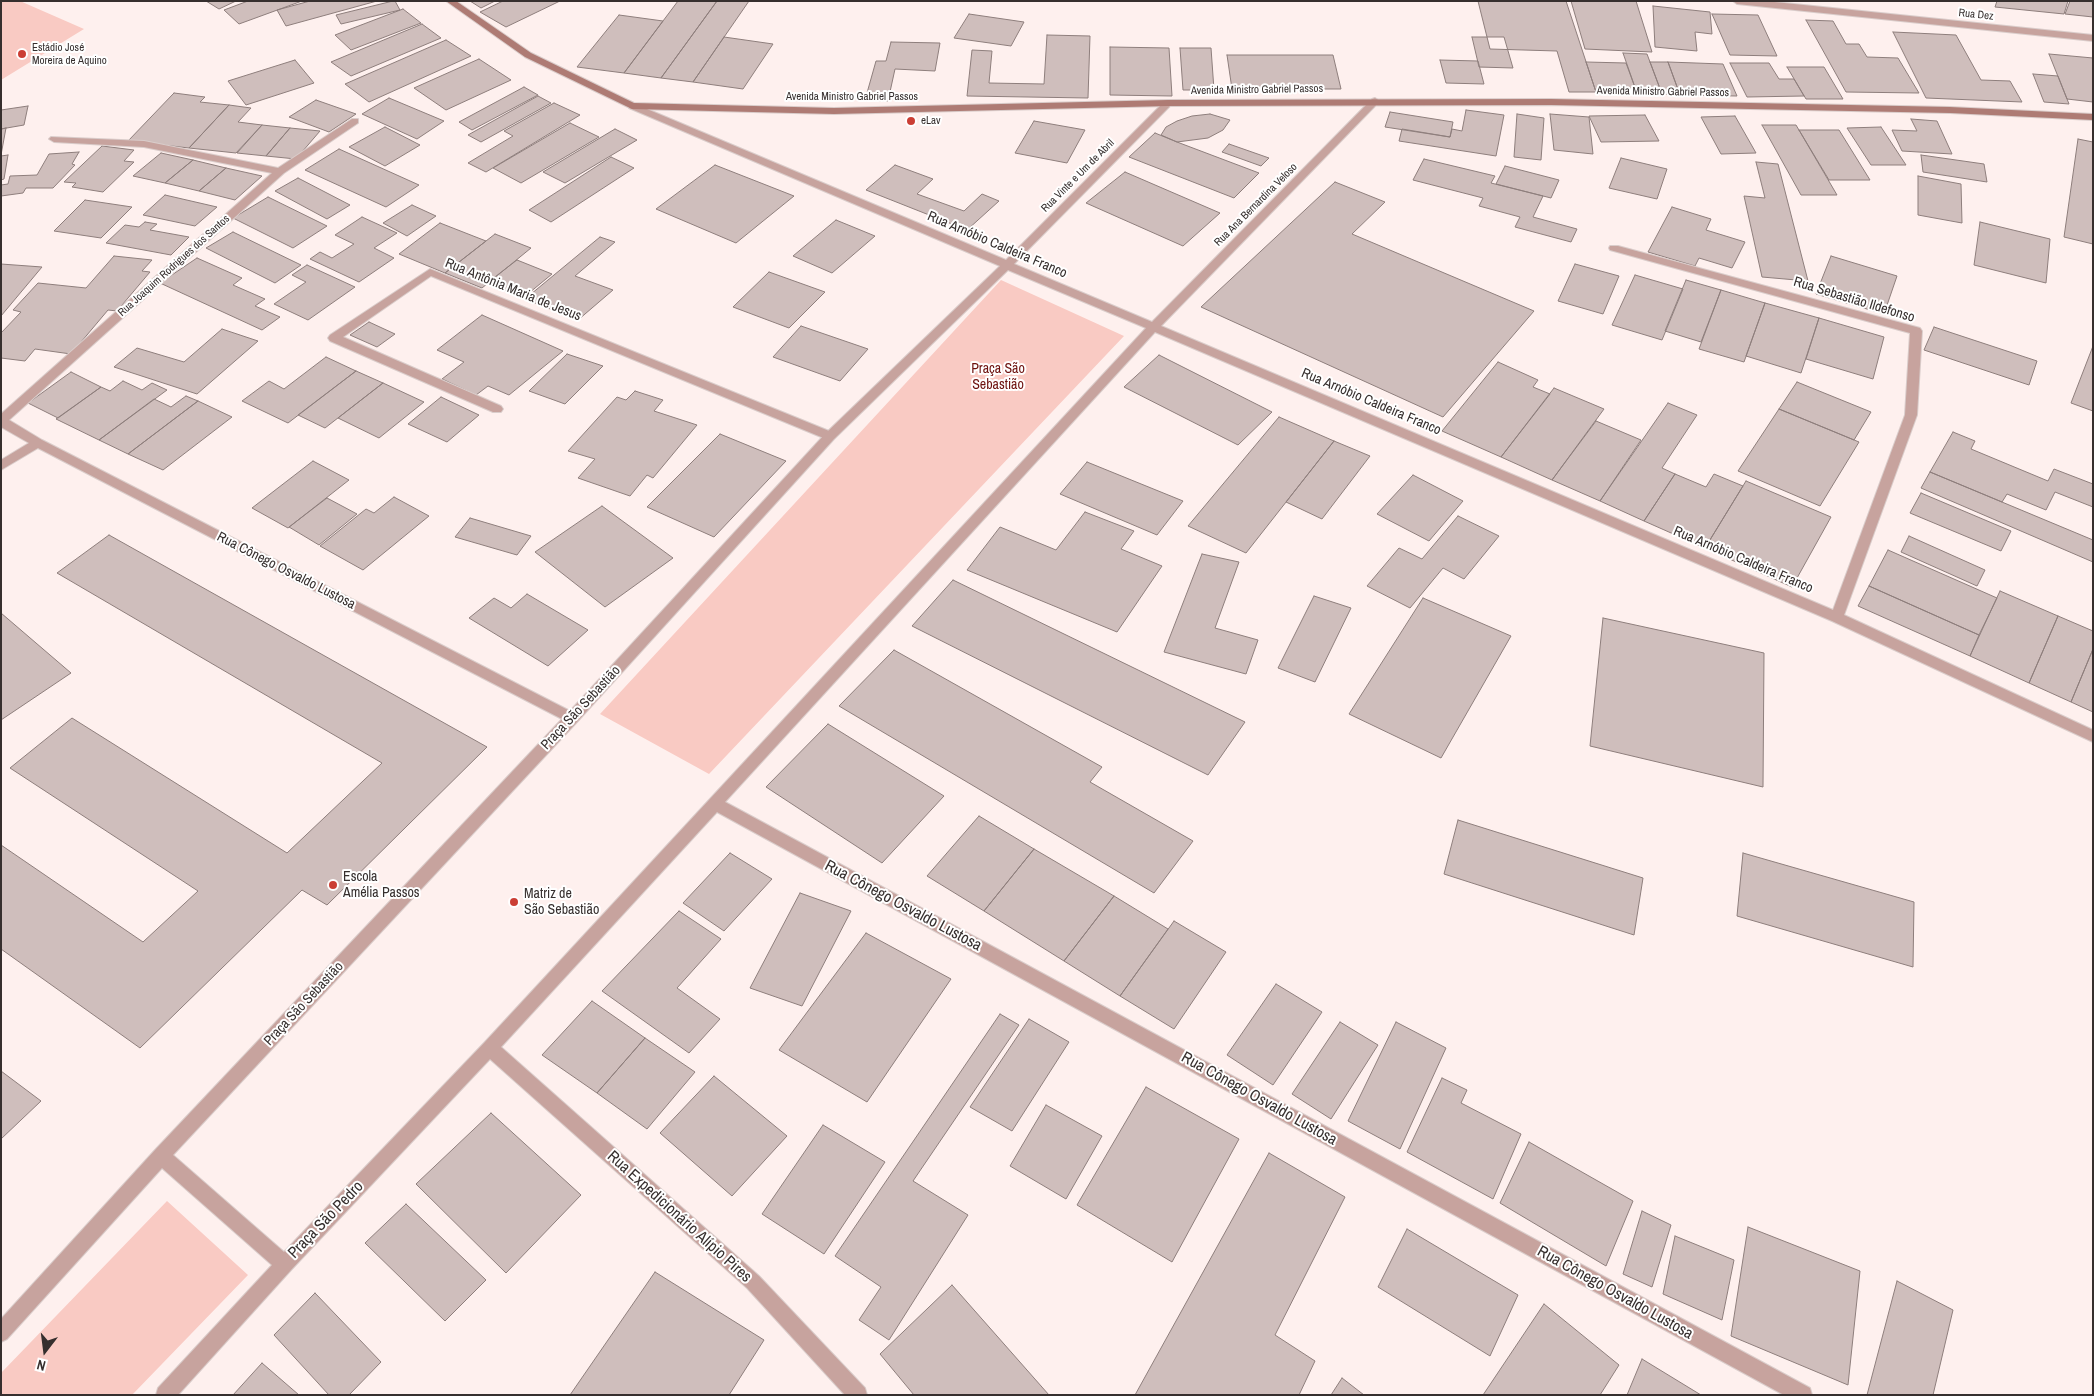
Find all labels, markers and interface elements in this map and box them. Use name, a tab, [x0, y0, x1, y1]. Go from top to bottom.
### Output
street label: Rua Dez	[1958, 7, 1994, 23]
place label: Estádio José Moreira de Aquino	[32, 41, 107, 67]
marker: Estádio José Moreira de Aquino	[16, 48, 28, 60]
street label: Avenida Ministro Gabriel Passos	[1191, 82, 1323, 98]
street label: Avenida Ministro Gabriel Passos	[1597, 84, 1729, 100]
street label: Avenida Ministro Gabriel Passos	[786, 90, 918, 104]
place label: eLav	[921, 114, 941, 128]
marker: eLav	[905, 115, 917, 127]
street label: Rua Vinte e Um de Abril	[1039, 137, 1117, 215]
street label: Rua Ana Bernardina Veloso	[1212, 161, 1300, 249]
street label: Rua Arnóbio Caldeira Franco	[925, 208, 1069, 282]
street label: Rua Joaquim Rodrigues dos Santos	[116, 212, 232, 320]
street label: Rua Antônia Maria de Jesus	[442, 255, 584, 325]
street label: Rua Sebastião Ildefonso	[1791, 274, 1917, 326]
park label: Praça São Sebastião	[971, 361, 1025, 394]
street label: Rua Arnóbio Caldeira Franco	[1299, 365, 1443, 439]
street label: Rua Arnóbio Caldeira Franco	[1671, 523, 1815, 597]
street label: Rua Cônego Osvaldo Lustosa	[214, 529, 358, 613]
street label: Praça São Sebastião	[538, 663, 624, 753]
street label: Rua Cônego Osvaldo Lustosa	[821, 856, 985, 956]
place label: Escola Amélia Passos	[343, 869, 420, 902]
marker: Escola Amélia Passos	[327, 879, 339, 891]
place label: Matriz de São Sebastião	[524, 886, 599, 919]
marker: Matriz de São Sebastião	[508, 896, 520, 908]
street label: Praça São Sebastião	[261, 959, 347, 1049]
street label: Rua Cônego Osvaldo Lustosa	[1178, 1048, 1340, 1150]
street label: Rua Expedicionário Alípio Pires	[603, 1147, 755, 1287]
street label: Praça São Pedro	[284, 1177, 368, 1263]
street label: Rua Cônego Osvaldo Lustosa	[1534, 1242, 1696, 1344]
north arrow	[20, 1326, 70, 1376]
text: N	[35, 1356, 47, 1375]

